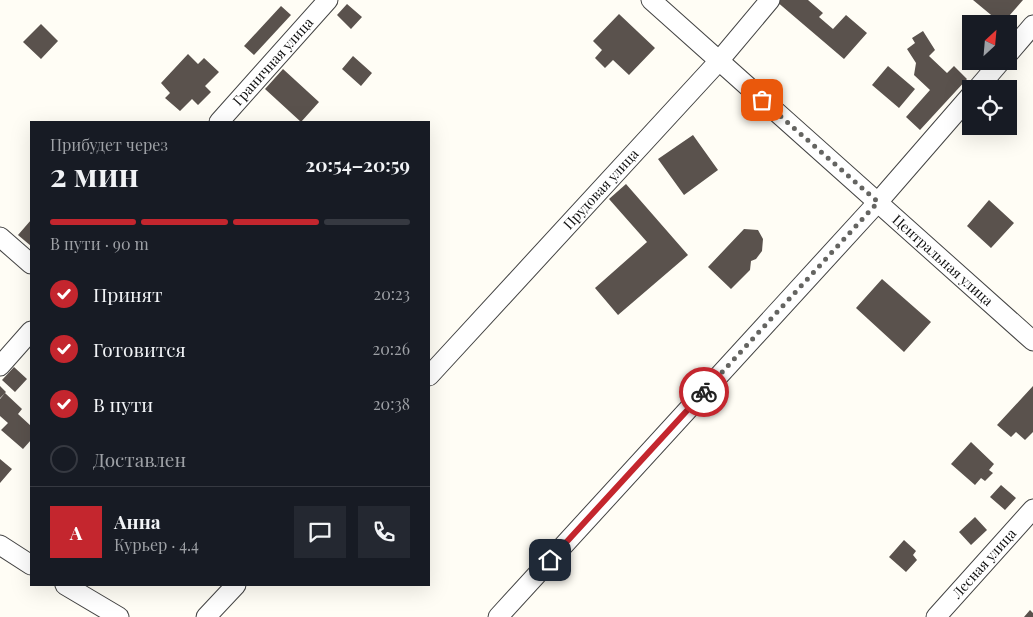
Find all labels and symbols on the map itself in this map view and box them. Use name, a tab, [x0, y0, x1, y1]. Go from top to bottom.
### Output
street label: Граничная улица	[228, 13, 317, 109]
north arrow	[962, 15, 1018, 70]
pin	[741, 79, 783, 121]
street label: Прудовая улица	[559, 144, 643, 233]
street label: Центральная улица	[889, 210, 997, 310]
courier	[679, 367, 729, 417]
street label: Лесная улица	[947, 524, 1020, 603]
pin	[529, 539, 571, 581]

